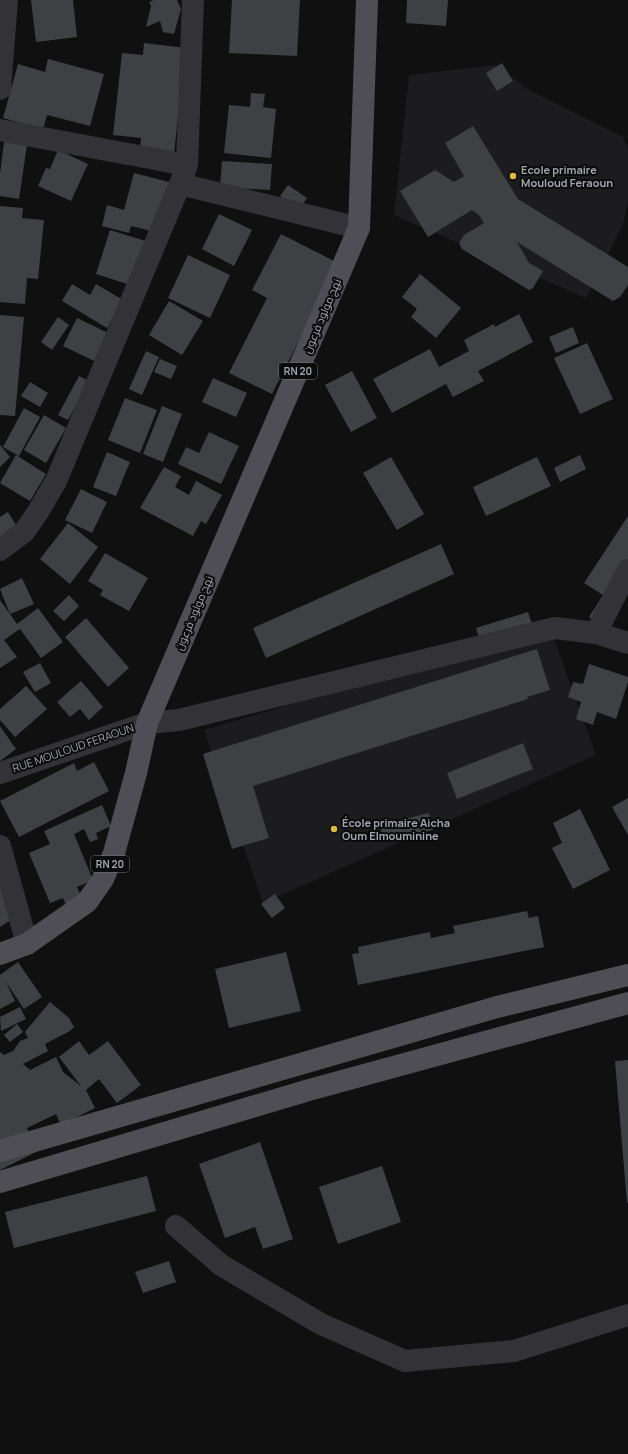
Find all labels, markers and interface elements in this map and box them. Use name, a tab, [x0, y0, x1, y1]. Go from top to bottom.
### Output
place label: Ecole primaire Mouloud Feraoun	[521, 162, 613, 190]
marker: Ecole primaire Mouloud Feraoun	[508, 171, 518, 181]
street label: نهج مولود فرعون	[299, 276, 345, 356]
road number: RN 20	[279, 363, 317, 379]
street label: نهج مولود فرعون	[171, 573, 217, 653]
street label: RUE MOULOUD FERAOUN	[10, 720, 136, 775]
place label: École primaire Aicha Oum Elmouminine	[342, 815, 450, 843]
marker: École primaire Aicha Oum Elmouminine	[329, 824, 339, 834]
road number: RN 20	[91, 856, 129, 872]

